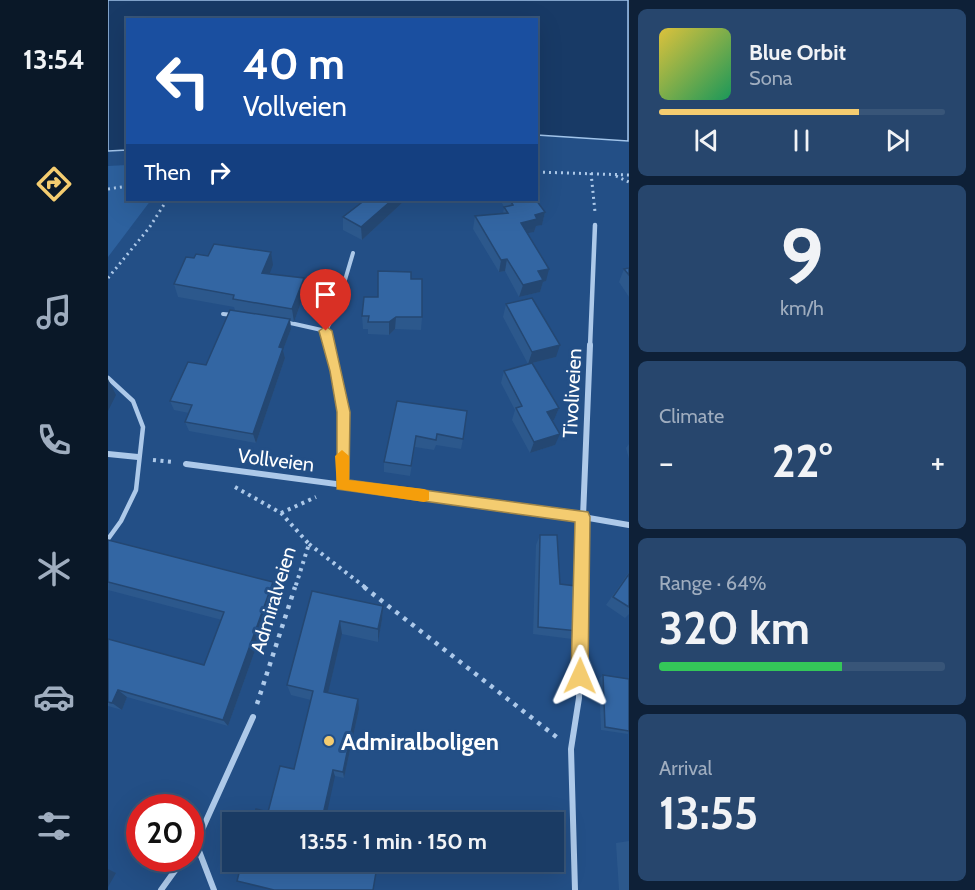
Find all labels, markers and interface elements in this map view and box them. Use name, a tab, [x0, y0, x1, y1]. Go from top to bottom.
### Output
text: 40 m	[243, 38, 345, 90]
text: Blue Orbit	[749, 39, 846, 66]
icon: left	[144, 42, 222, 120]
text: 13:54	[23, 43, 85, 76]
text: Sona	[749, 66, 792, 90]
text: Vollveien	[243, 90, 347, 123]
icon: previous	[690, 124, 723, 157]
icon: pause	[785, 124, 818, 157]
icon: next	[881, 124, 914, 157]
icon: right	[203, 156, 236, 189]
text: Then	[144, 159, 191, 186]
icon: directions	[33, 163, 75, 205]
text: 9	[780, 209, 824, 304]
pin	[300, 269, 351, 331]
icon: arrive	[309, 278, 342, 311]
icon: music	[33, 291, 75, 333]
text: km/h	[780, 296, 824, 320]
street label: Tivoliveien	[558, 347, 586, 439]
text: Climate	[659, 404, 724, 428]
icon: phone	[33, 419, 75, 461]
text: 22°	[772, 434, 832, 488]
text: −	[659, 442, 674, 482]
text: +	[930, 442, 945, 482]
street label: Vollveien	[236, 443, 316, 477]
street label: Admiralveien	[245, 543, 301, 657]
icon: climate	[33, 548, 75, 590]
text: Range · 64%	[659, 571, 767, 595]
text: 320 km	[659, 601, 810, 655]
position arrow	[548, 644, 612, 708]
icon: car	[33, 676, 75, 718]
place label: Admiralboligen	[341, 727, 499, 756]
marker: Admiralboligen	[322, 734, 336, 748]
text: Arrival	[659, 756, 712, 780]
text: 13:55	[659, 786, 758, 840]
speed limit sign: 20	[126, 794, 204, 872]
icon: filters	[33, 805, 75, 847]
text: 13:55 · 1 min · 150 m	[299, 828, 487, 855]

